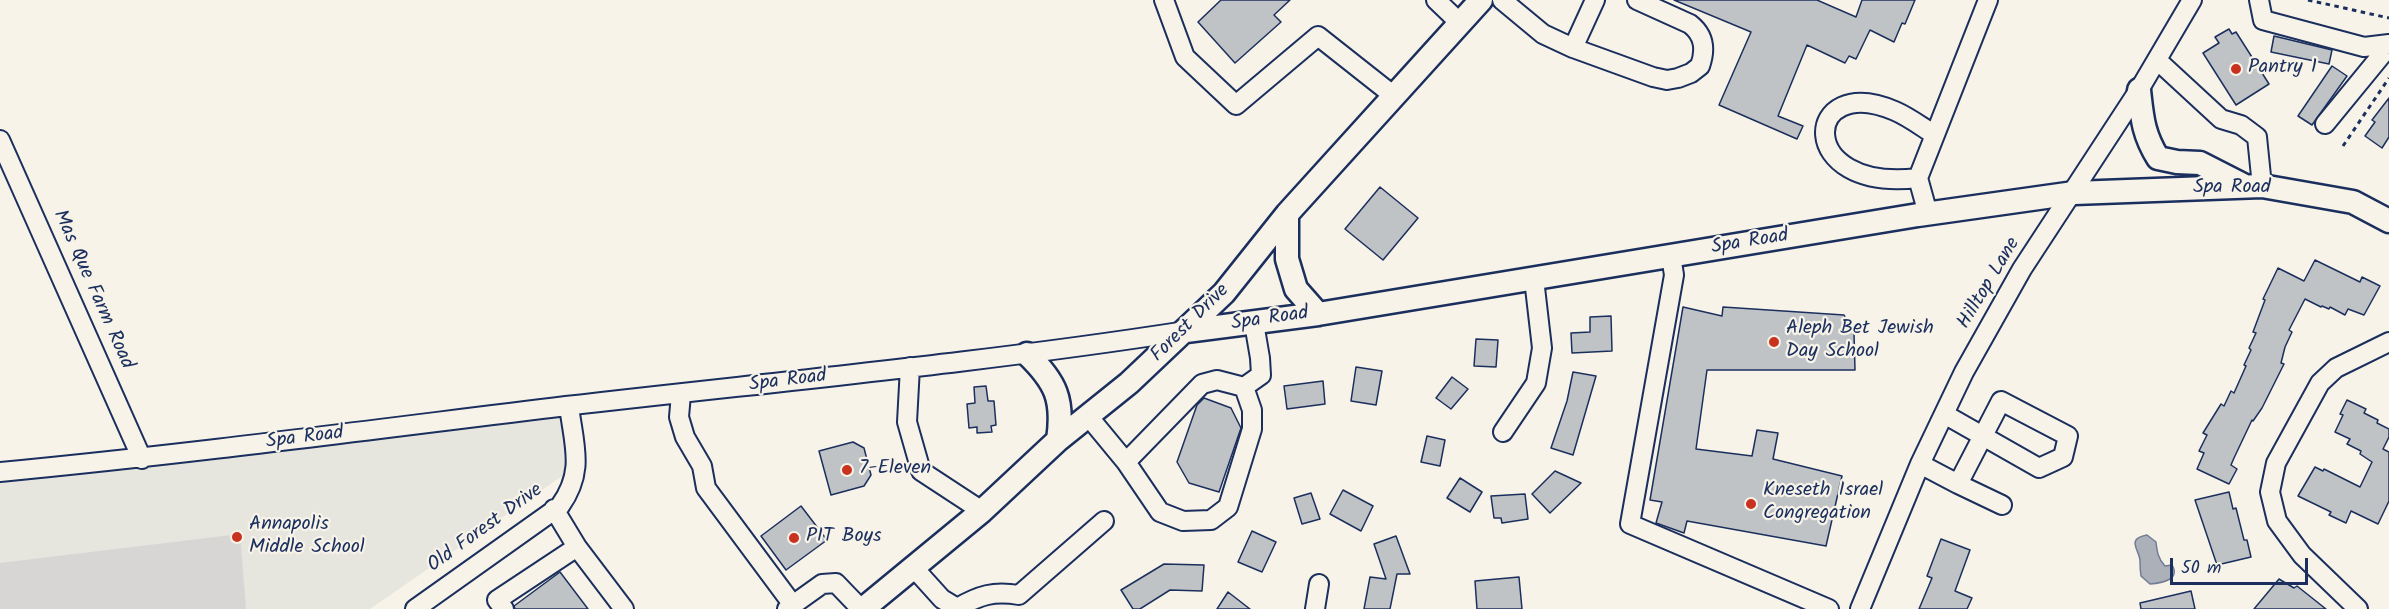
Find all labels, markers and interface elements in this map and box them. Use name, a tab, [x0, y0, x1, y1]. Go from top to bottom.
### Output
place label: Pantry 1	[2248, 57, 2317, 81]
marker: Pantry 1	[2229, 62, 2243, 76]
street label: Spa Road	[2193, 177, 2271, 201]
street label: Mas Que Farm Road	[46, 207, 138, 373]
street label: Spa Road	[1710, 225, 1790, 261]
street label: Hilltop Lane	[1953, 234, 2027, 334]
street label: Forest Drive	[1147, 280, 1235, 368]
street label: Spa Road	[1230, 303, 1310, 337]
place label: Aleph Bet Jewish Day School	[1786, 318, 1934, 365]
marker: Aleph Bet Jewish Day School	[1767, 335, 1781, 349]
street label: Spa Road	[748, 365, 828, 399]
street label: Spa Road	[265, 422, 345, 456]
place label: 7-Eleven	[859, 458, 931, 482]
marker: 7-Eleven	[840, 463, 854, 477]
street label: Old Forest Drive	[424, 479, 548, 579]
place label: Kneseth Israel Congregation	[1763, 480, 1883, 527]
marker: Kneseth Israel Congregation	[1744, 497, 1758, 511]
place label: Annapolis Middle School	[249, 514, 365, 561]
place label: PIT Boys	[806, 526, 881, 550]
marker: Annapolis Middle School	[230, 530, 244, 544]
marker: PIT Boys	[787, 531, 801, 545]
scale bar	[2173, 546, 2311, 584]
text: 50 m	[2181, 554, 2221, 583]

